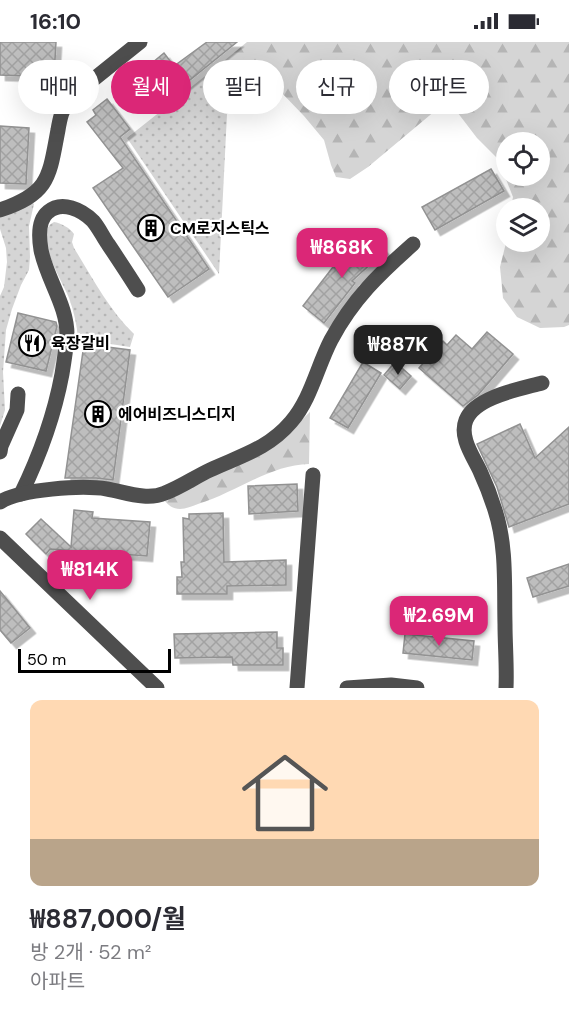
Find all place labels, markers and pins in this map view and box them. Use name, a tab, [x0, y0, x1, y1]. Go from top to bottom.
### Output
building icon: CM로지스틱스	[136, 213, 166, 243]
place label: CM로지스틱스	[170, 218, 270, 239]
pin: ₩868K	[300, 228, 384, 279]
pin: ₩887K	[356, 325, 440, 376]
restaurant icon: 육장갈비	[17, 328, 47, 358]
place label: 육장갈비	[51, 333, 110, 354]
building icon: 에어비즈니스디지	[83, 399, 113, 429]
place label: 에어비즈니스디지	[118, 404, 236, 425]
pin: ₩814K	[48, 550, 132, 601]
pin: ₩2.69M	[390, 596, 488, 647]

